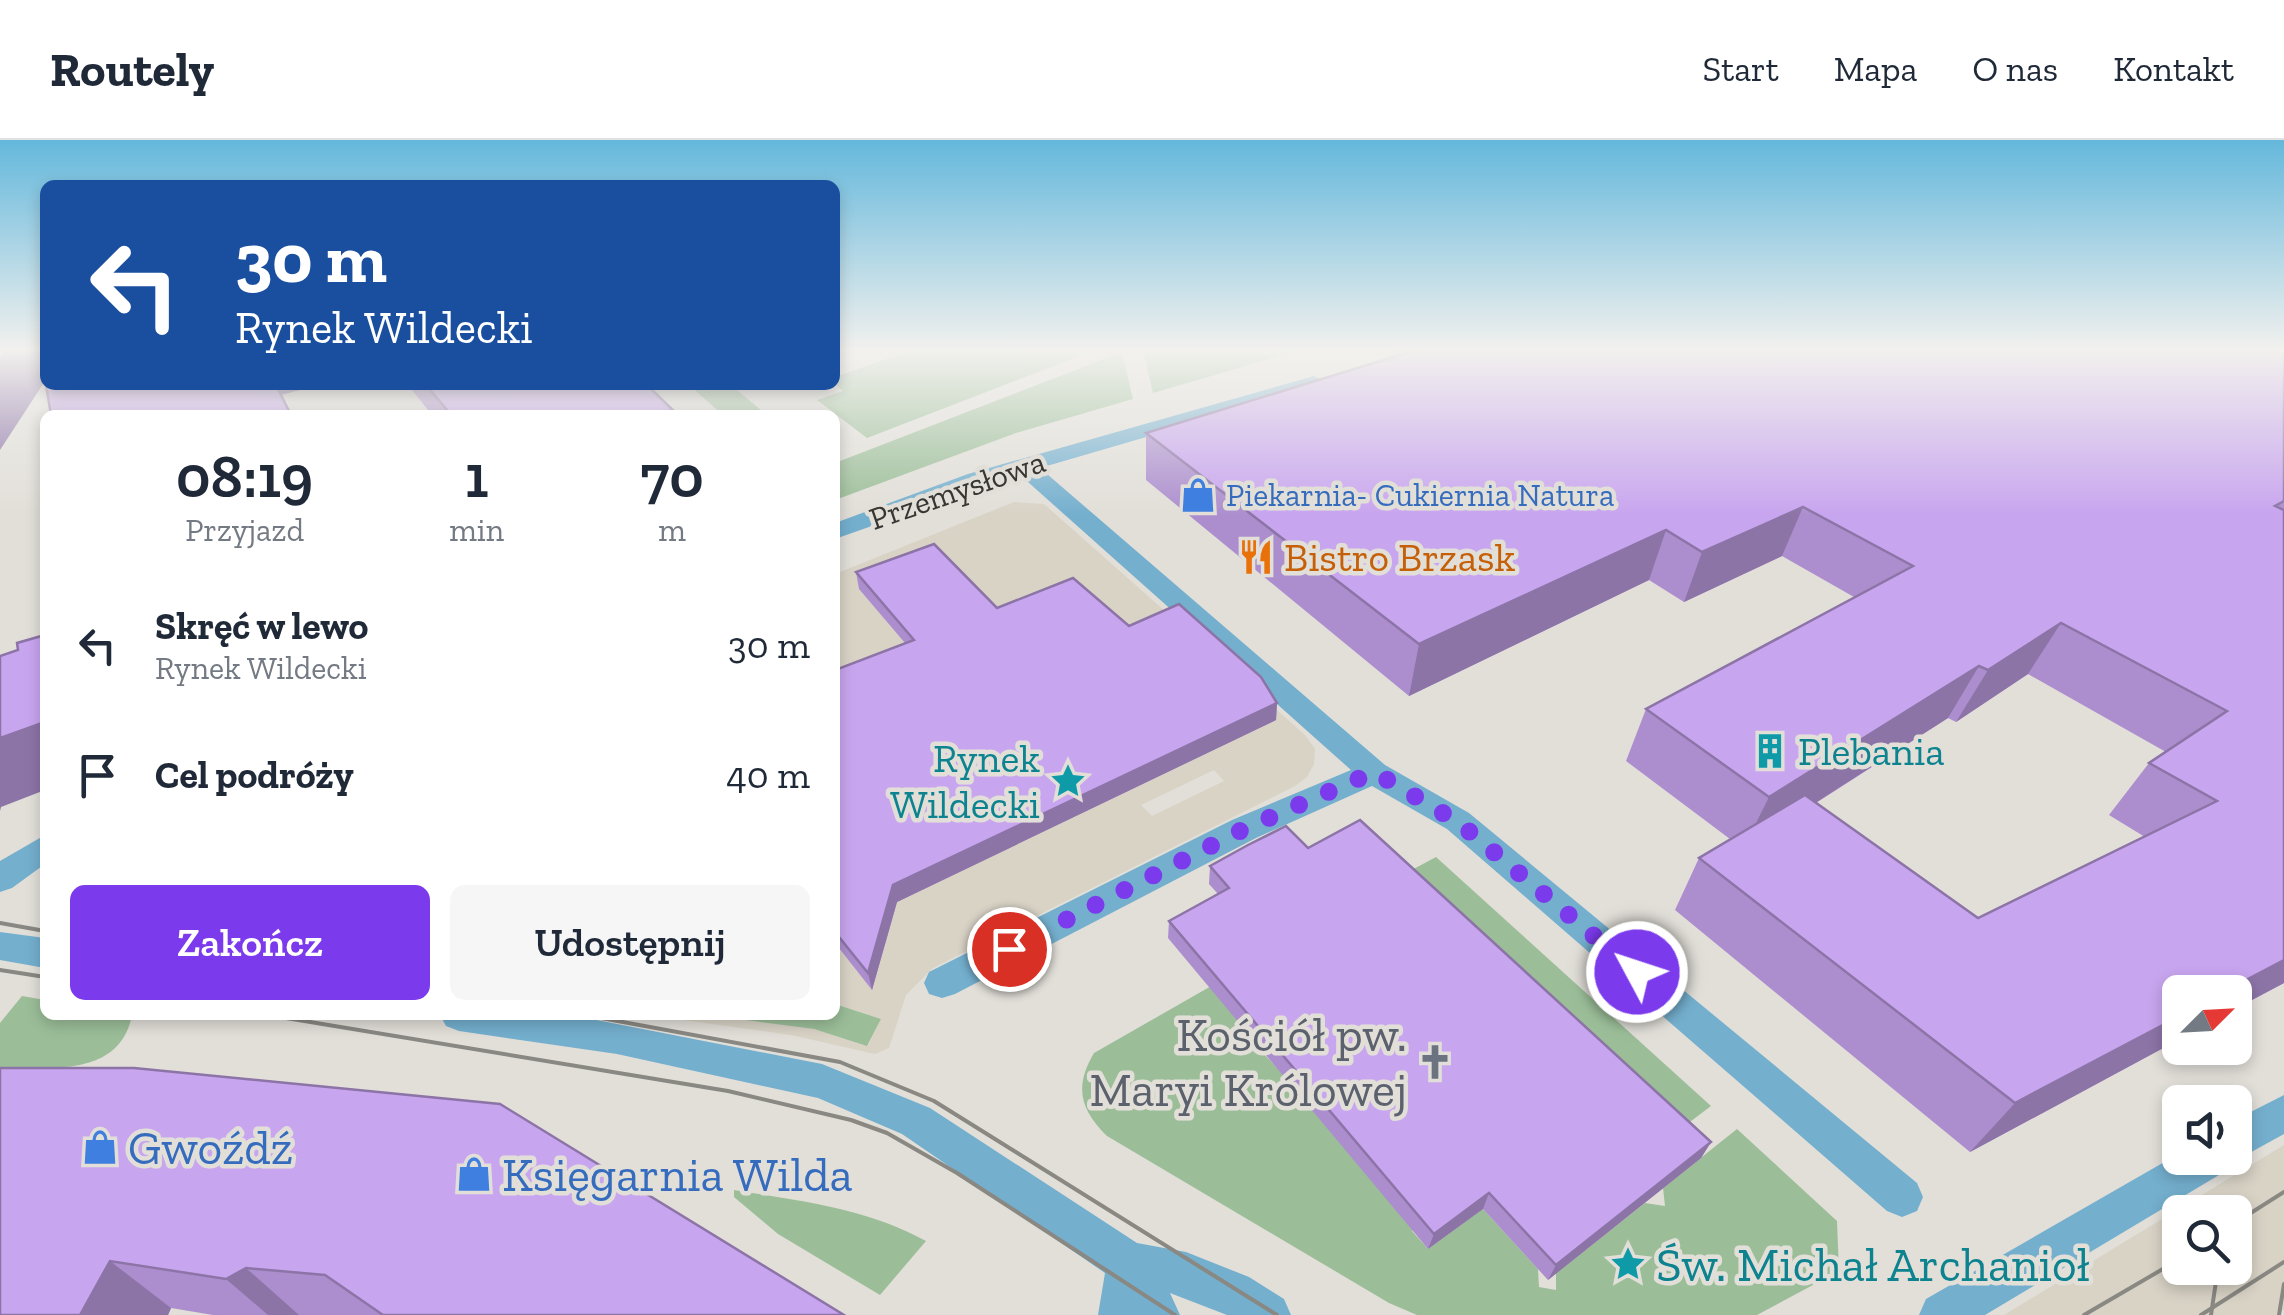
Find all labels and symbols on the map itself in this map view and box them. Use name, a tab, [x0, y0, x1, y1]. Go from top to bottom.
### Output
street label: Przemysłowa	[864, 442, 1050, 538]
shop icon: Piekarnia- Cukiernia Natura	[1179, 476, 1217, 514]
place label: Piekarnia- Cukiernia Natura	[1226, 476, 1614, 514]
place label: Bistro Brzask	[1284, 533, 1515, 581]
restaurant icon: Bistro Brzask	[1237, 538, 1275, 576]
place label: Plebania	[1798, 727, 1945, 775]
building icon: Plebania	[1751, 732, 1789, 770]
place label: Rynek Wildecki	[890, 734, 1040, 828]
place icon: Rynek Wildecki	[1049, 762, 1087, 800]
pin	[967, 907, 1052, 992]
position arrow	[1585, 920, 1689, 1024]
north arrow	[2162, 975, 2252, 1065]
place label: Kościół pw. Maryi Królowej	[1090, 1006, 1407, 1118]
church icon: Kościół pw. Maryi Królowej	[1416, 1043, 1454, 1081]
place label: Gwoźdź	[128, 1119, 293, 1176]
shop icon: Gwoźdź	[81, 1128, 119, 1166]
place label: Księgarnia Wilda	[502, 1146, 853, 1203]
shop icon: Księgarnia Wilda	[455, 1155, 493, 1193]
place label: Św. Michał Archanioł	[1656, 1236, 2090, 1293]
place icon: Św. Michał Archanioł	[1609, 1245, 1647, 1283]

